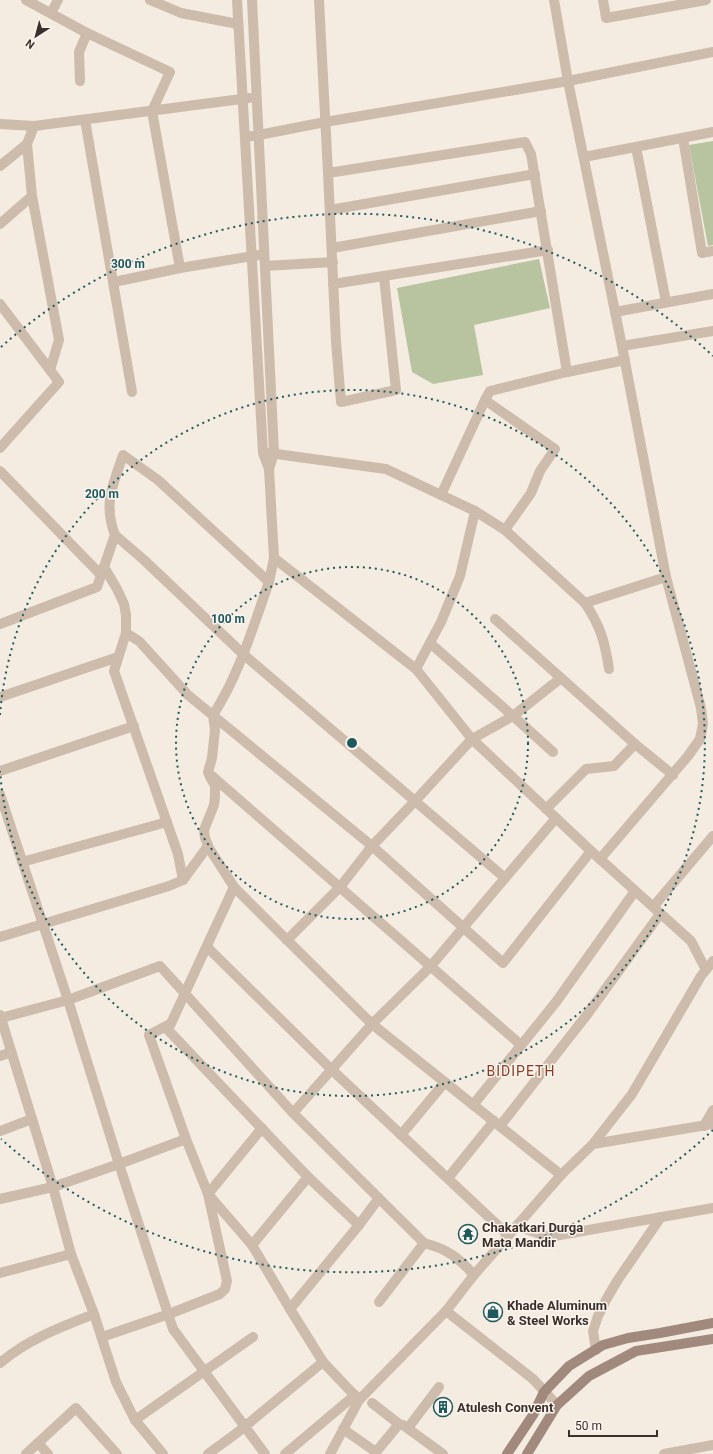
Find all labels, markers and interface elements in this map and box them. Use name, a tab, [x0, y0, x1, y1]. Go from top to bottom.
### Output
north arrow	[16, 16, 56, 56]
text: N	[23, 36, 37, 51]
text: 300 m	[111, 257, 145, 271]
text: 200 m	[85, 487, 119, 501]
text: 100 m	[211, 612, 245, 626]
centre of rings	[345, 736, 359, 750]
district label: BIDIPETH	[487, 1063, 555, 1079]
place label: Chakatkari Durga Mata Mandir	[482, 1220, 583, 1250]
temple icon: Chakatkari Durga Mata Mandir	[457, 1223, 479, 1245]
place label: Khade Aluminum & Steel Works	[507, 1298, 607, 1328]
shop icon: Khade Aluminum & Steel Works	[482, 1301, 504, 1323]
building icon: Atulesh Convent	[432, 1396, 454, 1418]
place label: Atulesh Convent	[457, 1400, 554, 1415]
scale bar	[569, 1412, 657, 1438]
text: 50 m	[575, 1419, 602, 1433]

